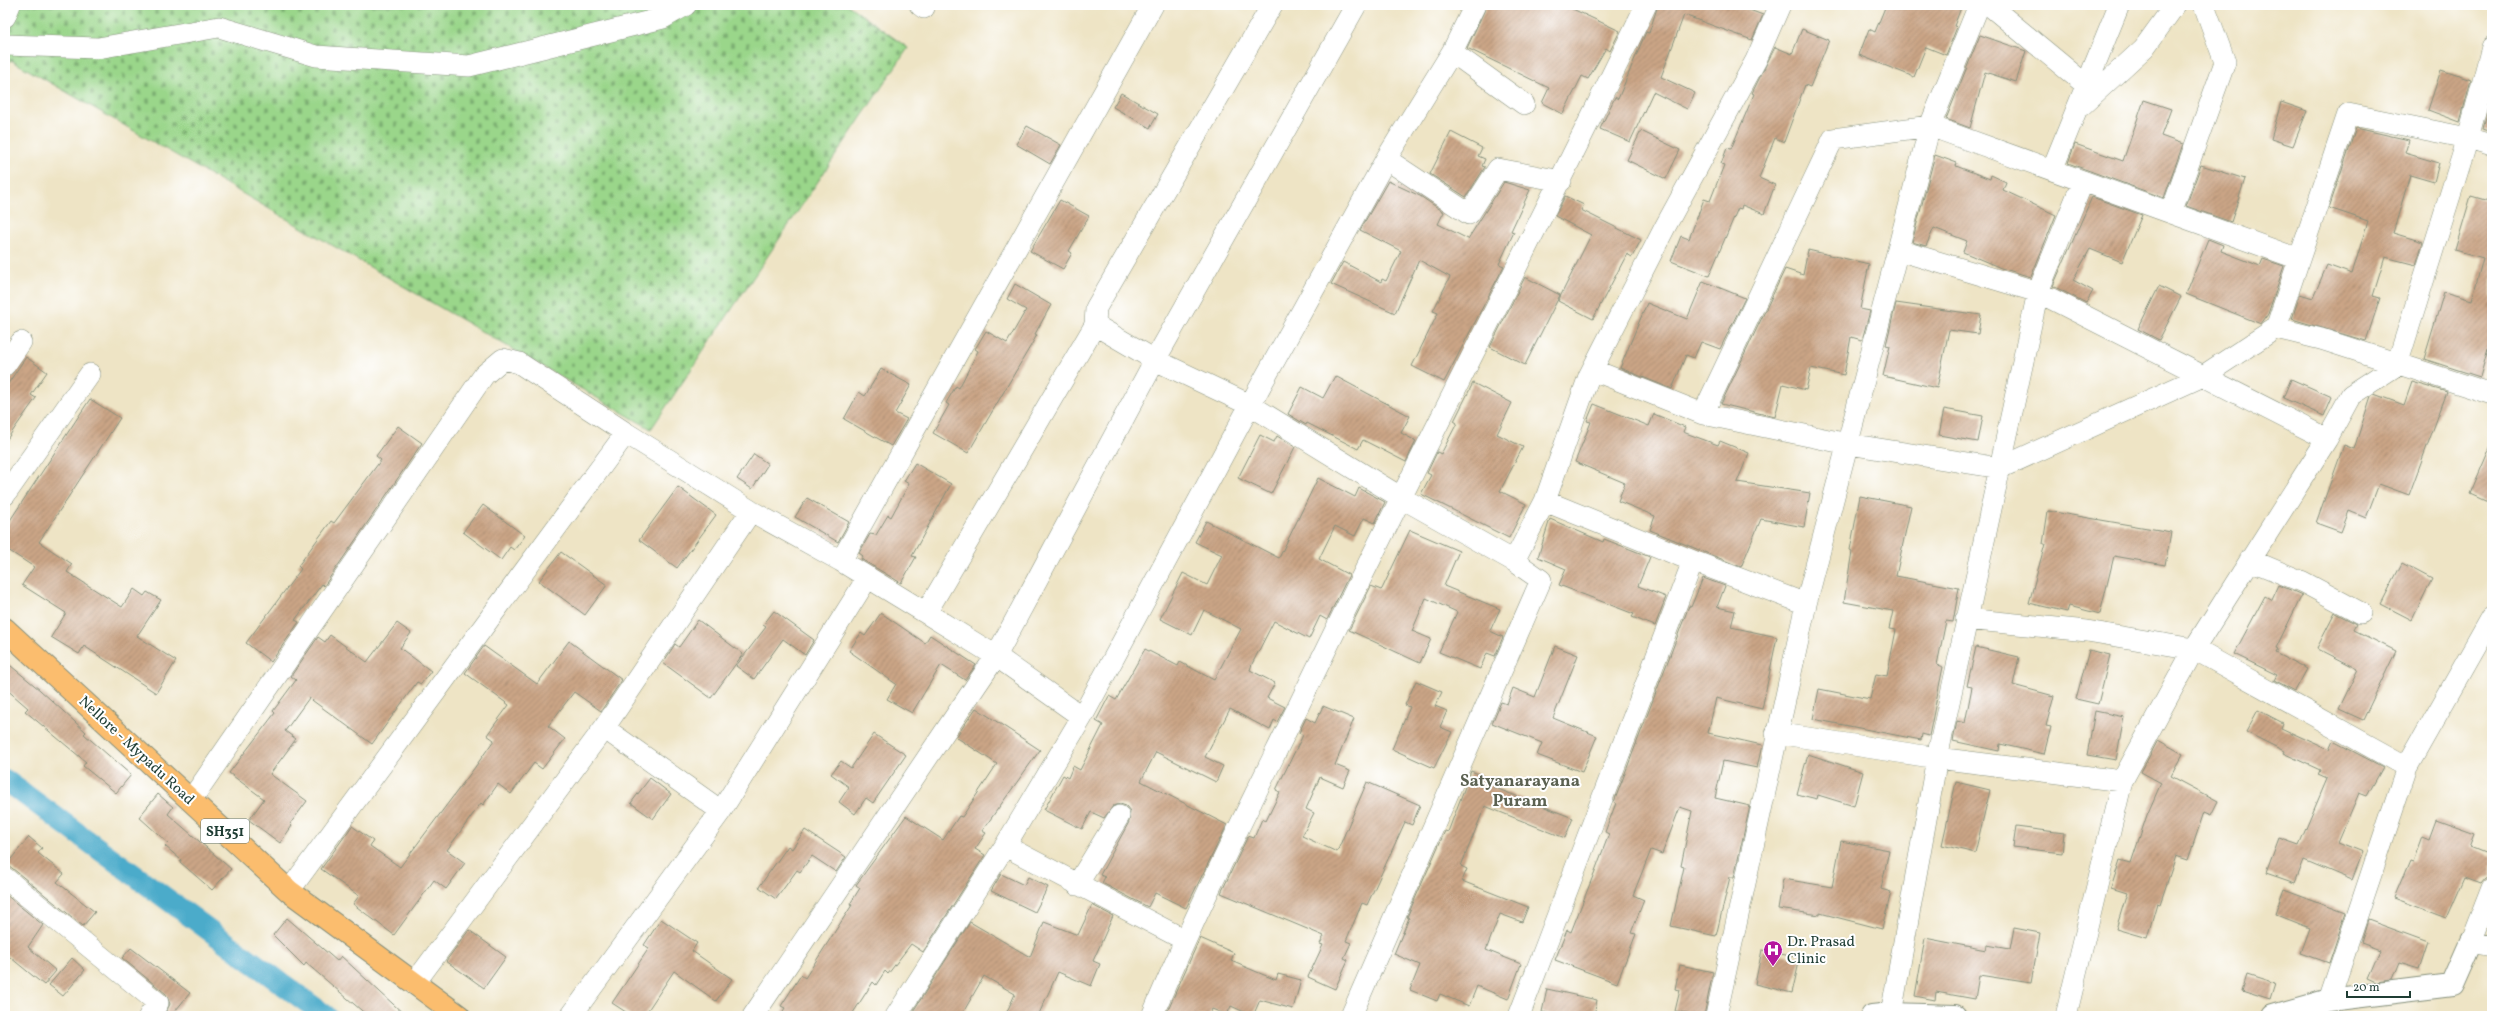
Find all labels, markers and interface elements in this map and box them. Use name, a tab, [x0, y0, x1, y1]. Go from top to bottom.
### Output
street label: Nellore - Mypadu Road	[73, 692, 199, 810]
district label: Satyanarayana Puram	[1460, 770, 1580, 813]
road number: SH351	[201, 819, 249, 843]
place label: Dr. Prasad Clinic	[1787, 932, 1855, 970]
hospital icon: Dr. Prasad Clinic	[1762, 939, 1784, 967]
scale bar	[2347, 973, 2410, 999]
text: 20 m	[2353, 980, 2380, 996]

